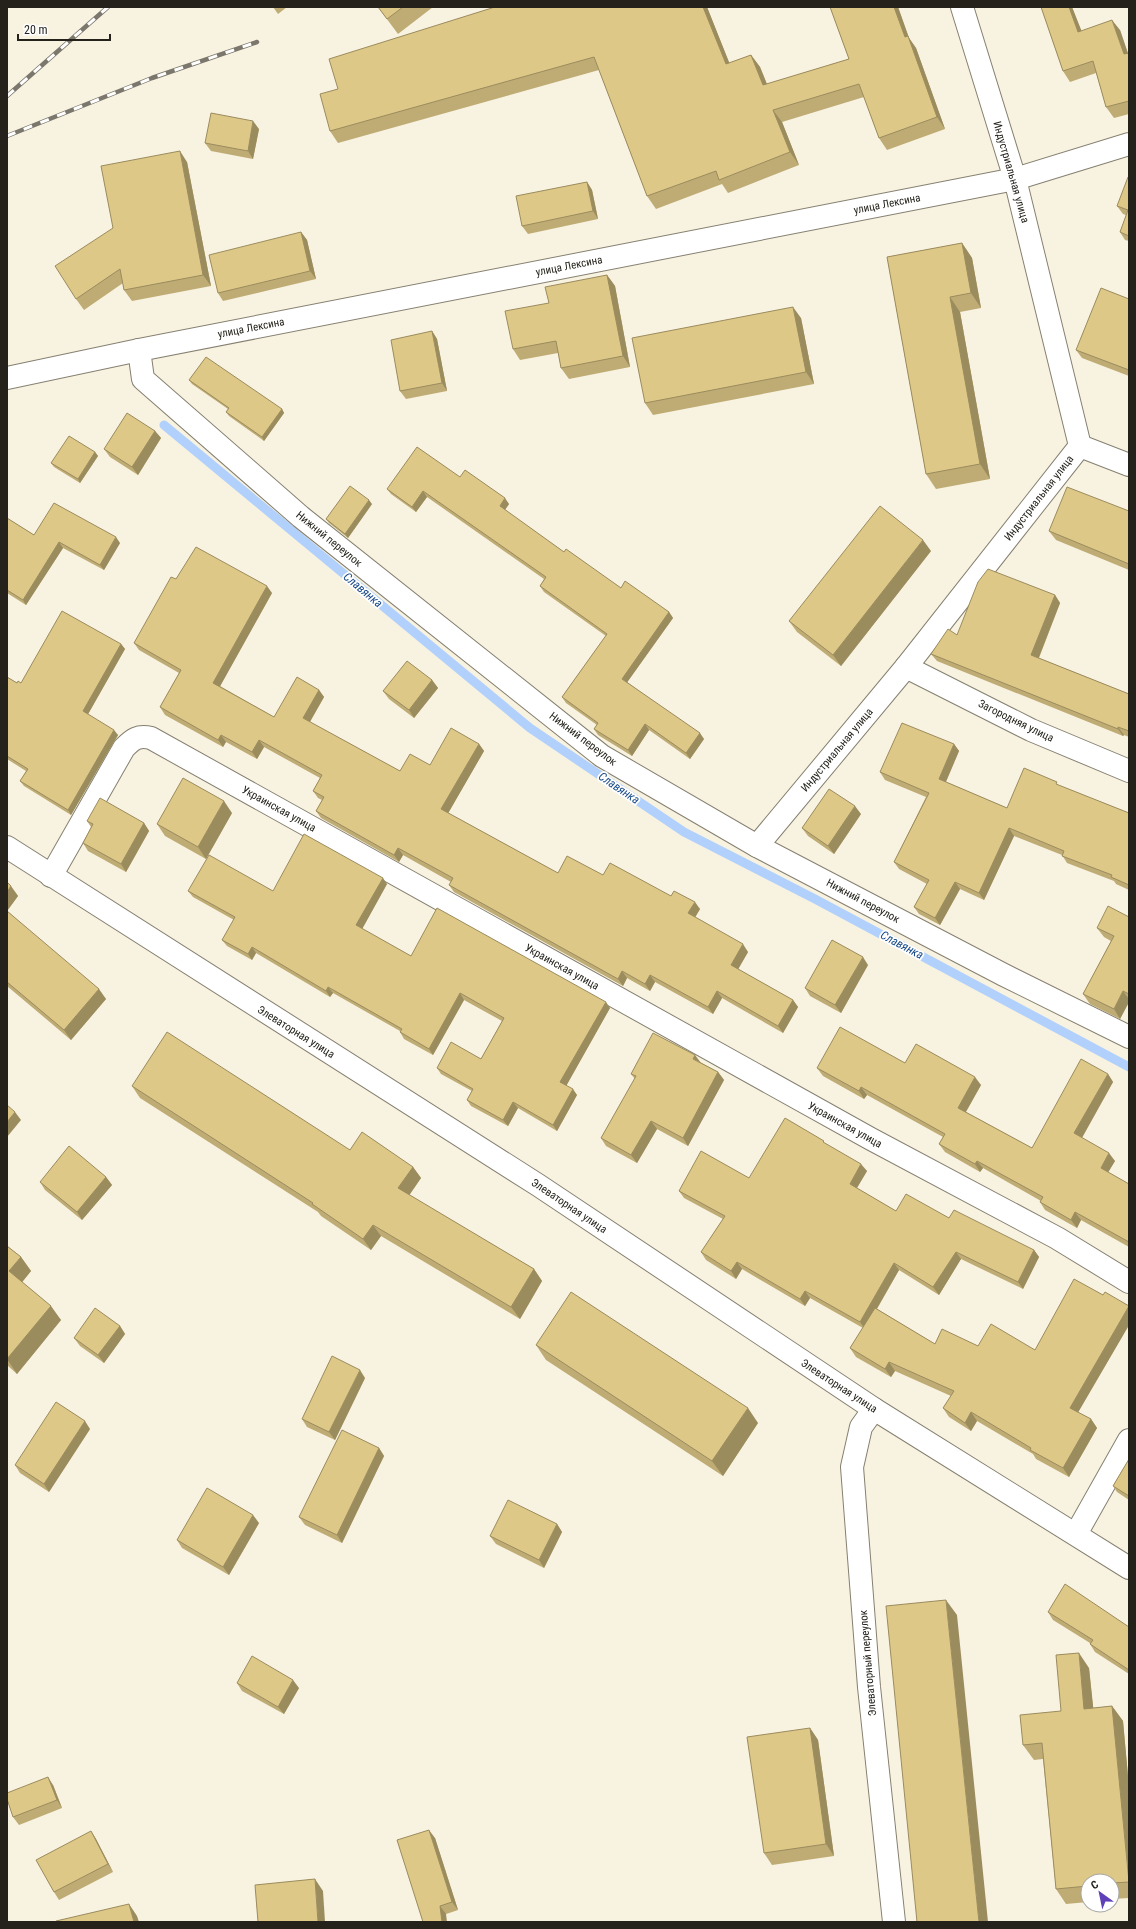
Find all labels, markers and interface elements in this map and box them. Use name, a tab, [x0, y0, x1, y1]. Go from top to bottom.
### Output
scale bar	[18, 16, 110, 42]
text: 20 m	[24, 23, 48, 37]
street label: Индустриальная улица	[990, 120, 1032, 224]
street label: улица Лексина	[852, 191, 922, 217]
street label: улица Лексина	[534, 253, 604, 279]
street label: улица Лексина	[216, 315, 286, 341]
street label: Индустриальная улица	[1002, 453, 1076, 543]
street label: Нижний переулок	[293, 508, 365, 570]
water label: Славянка	[341, 570, 385, 610]
street label: Загородняя улица	[976, 697, 1056, 745]
street label: Индустриальная улица	[798, 706, 876, 794]
street label: Нижний переулок	[547, 709, 620, 769]
water label: Славянка	[596, 769, 642, 807]
street label: Украинская улица	[240, 783, 318, 835]
street label: Нижний переулок	[824, 876, 902, 926]
water label: Славянка	[878, 928, 926, 962]
street label: Украинская улица	[523, 941, 601, 993]
street label: Элеваторная улица	[255, 1003, 337, 1061]
street label: Украинская улица	[806, 1099, 884, 1151]
street label: Элеваторная улица	[529, 1176, 609, 1236]
street label: Элеваторная улица	[798, 1356, 880, 1416]
street label: Элеваторный переулок	[857, 1609, 879, 1717]
north arrow	[1080, 1873, 1120, 1913]
text: С	[1089, 1878, 1101, 1892]

